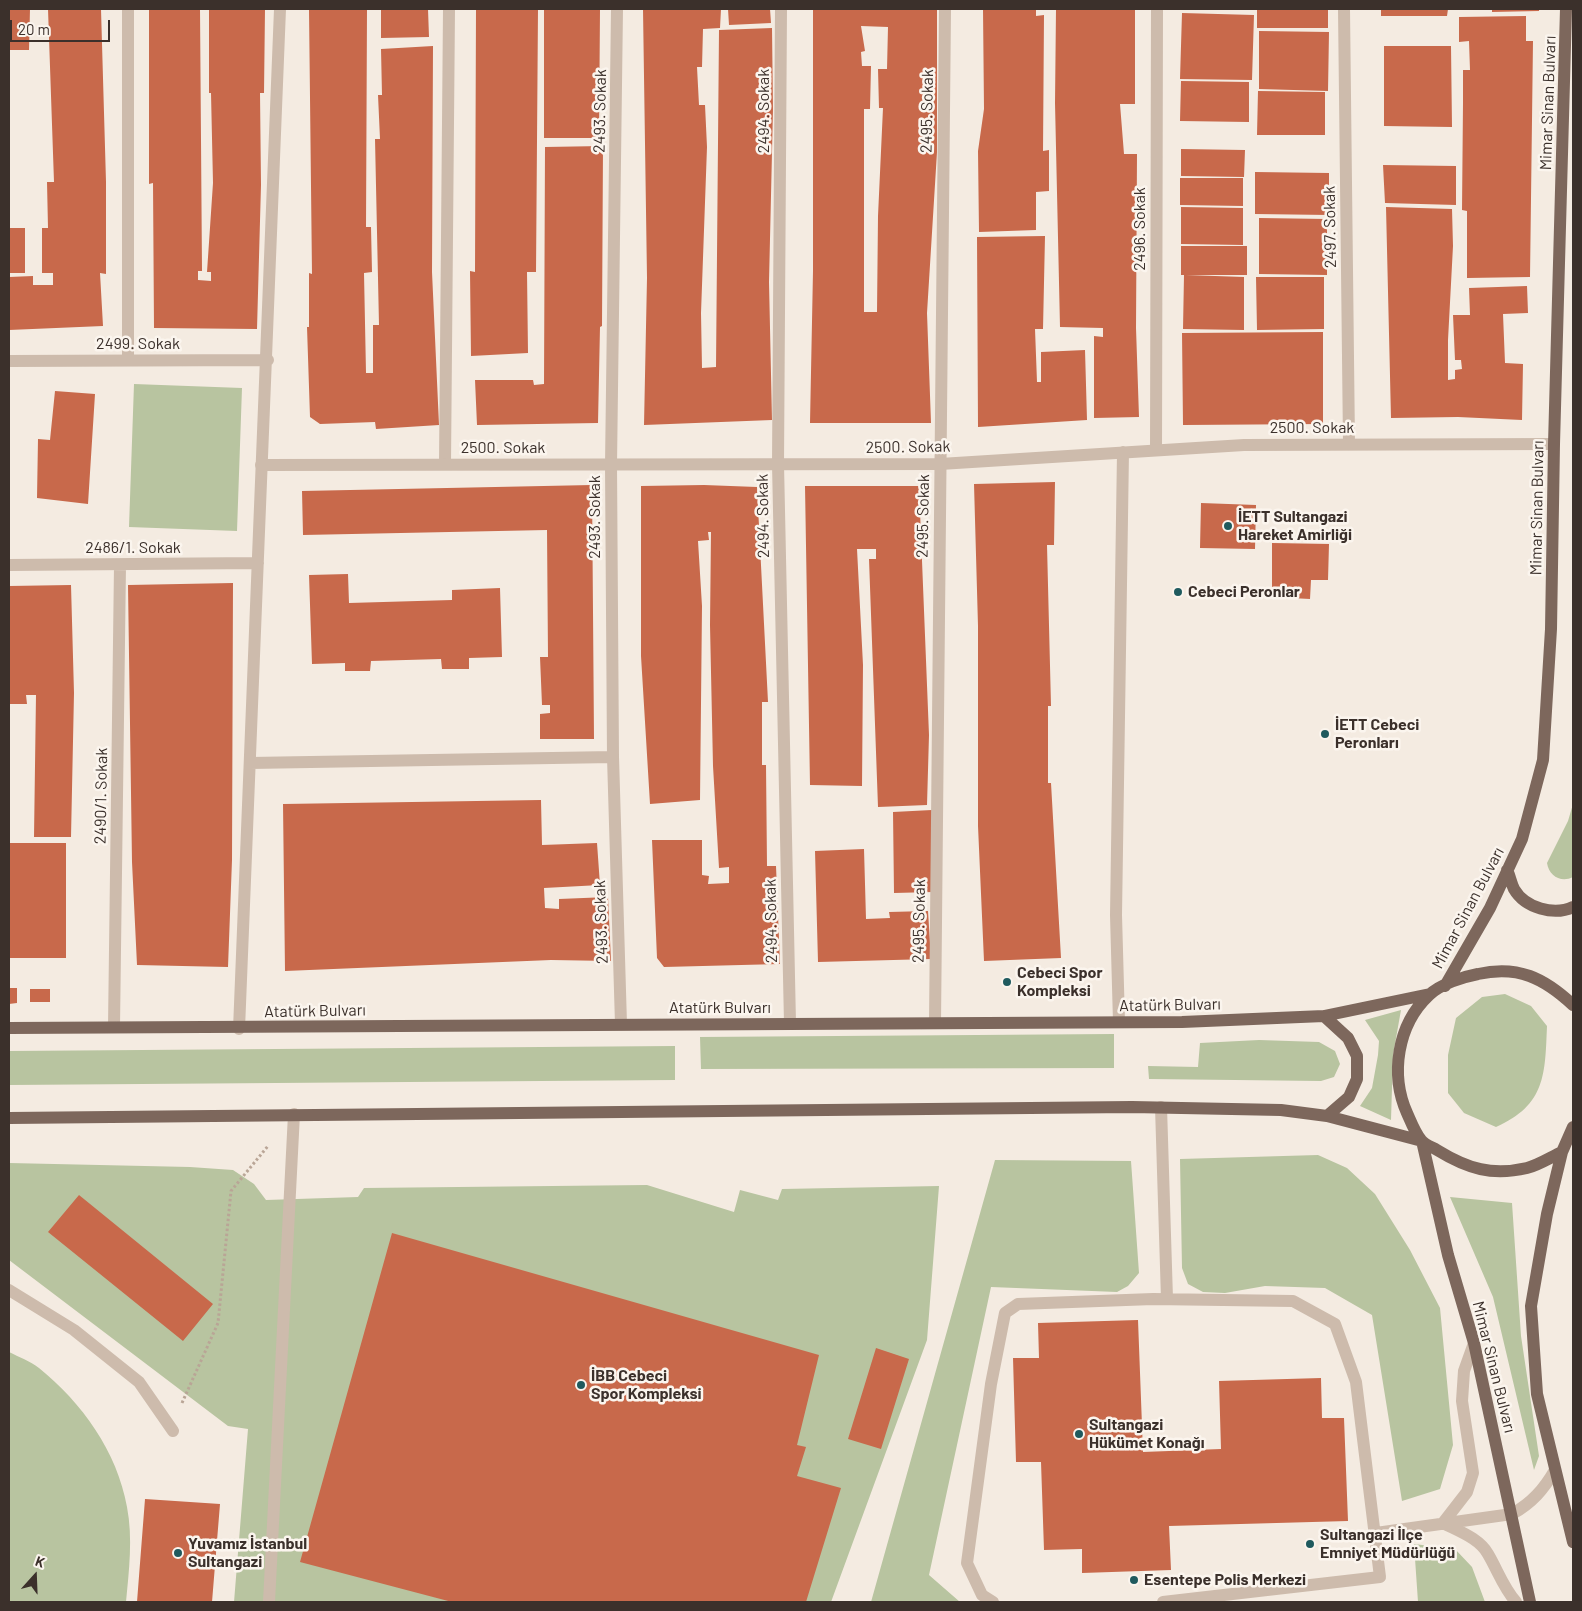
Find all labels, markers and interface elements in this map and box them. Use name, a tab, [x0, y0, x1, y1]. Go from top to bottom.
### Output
scale bar	[12, 10, 112, 42]
text: 20 m	[18, 20, 50, 38]
street label: Mimar Sinan Bulvarı	[1536, 35, 1560, 171]
street label: 2493. Sokak	[590, 69, 610, 153]
street label: 2494. Sokak	[754, 69, 774, 153]
street label: 2495. Sokak	[917, 69, 937, 153]
street label: 2497. Sokak	[1320, 186, 1340, 268]
street label: 2496. Sokak	[1130, 187, 1150, 271]
street label: 2499. Sokak	[96, 334, 180, 354]
street label: 2500. Sokak	[1270, 418, 1354, 438]
street label: 2500. Sokak	[866, 437, 950, 457]
street label: 2500. Sokak	[461, 438, 545, 458]
street label: Mimar Sinan Bulvarı	[1526, 440, 1548, 576]
street label: 2494. Sokak	[753, 474, 773, 558]
street label: 2495. Sokak	[913, 474, 933, 558]
street label: 2493. Sokak	[585, 475, 605, 559]
place label: İETT Sultangazi Hareket Amirliği	[1238, 507, 1352, 545]
marker: İETT Sultangazi Hareket Amirliği	[1222, 520, 1234, 532]
street label: 2486/1. Sokak	[85, 538, 181, 558]
place label: Cebeci Peronlar	[1188, 582, 1300, 602]
marker: Cebeci Peronlar	[1172, 586, 1184, 598]
place label: İETT Cebeci Peronları	[1335, 715, 1419, 753]
marker: İETT Cebeci Peronları	[1319, 728, 1331, 740]
street label: 2490/1. Sokak	[91, 748, 111, 844]
street label: Mimar Sinan Bulvarı	[1428, 844, 1508, 972]
street label: 2494. Sokak	[761, 879, 781, 963]
street label: 2495. Sokak	[909, 879, 929, 963]
street label: 2493. Sokak	[590, 880, 612, 964]
place label: Cebeci Spor Kompleksi	[1017, 963, 1103, 1001]
marker: Cebeci Spor Kompleksi	[1001, 976, 1013, 988]
street label: Atatürk Bulvarı	[1119, 995, 1221, 1015]
street label: Atatürk Bulvarı	[669, 998, 771, 1018]
street label: Atatürk Bulvarı	[264, 1001, 366, 1021]
street label: Mimar Sinan Bulvarı	[1468, 1299, 1520, 1435]
place label: İBB Cebeci Spor Kompleksi	[591, 1366, 702, 1404]
marker: İBB Cebeci Spor Kompleksi	[575, 1379, 587, 1391]
place label: Sultangazi Hükümet Konağı	[1089, 1415, 1204, 1453]
marker: Sultangazi Hükümet Konağı	[1073, 1428, 1085, 1440]
place label: Sultangazi İlçe Emniyet Müdürlüğü	[1320, 1525, 1455, 1563]
place label: Yuvamız İstanbul Sultangazi	[188, 1534, 307, 1572]
marker: Sultangazi İlçe Emniyet Müdürlüğü	[1304, 1538, 1316, 1550]
marker: Yuvamız İstanbul Sultangazi	[172, 1547, 184, 1559]
north arrow	[10, 1551, 60, 1601]
text: K	[33, 1552, 47, 1571]
place label: Esentepe Polis Merkezi	[1144, 1570, 1306, 1590]
marker: Esentepe Polis Merkezi	[1128, 1574, 1140, 1586]

